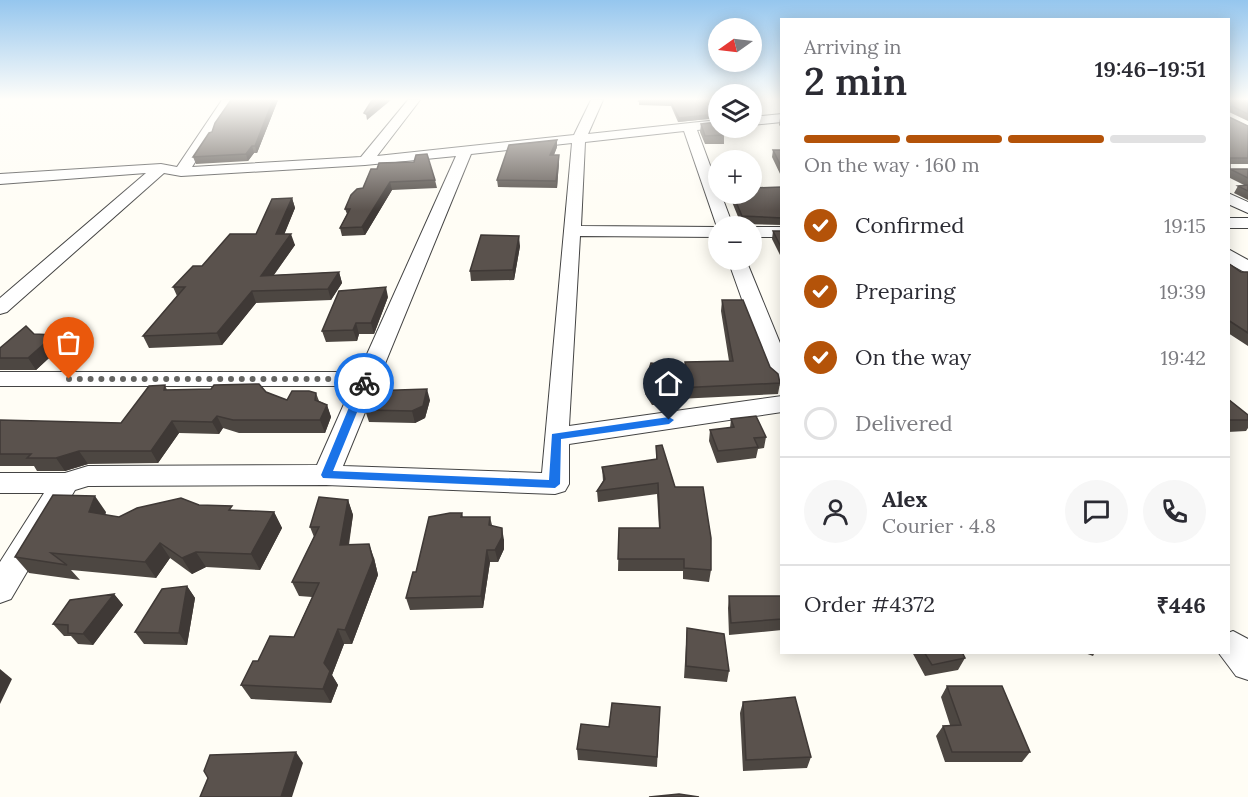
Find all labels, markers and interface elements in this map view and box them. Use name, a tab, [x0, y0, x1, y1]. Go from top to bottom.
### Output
north arrow	[708, 18, 762, 72]
map controls	[708, 18, 762, 270]
text: Arriving in	[804, 34, 901, 59]
text: 19:46–19:51	[1095, 55, 1206, 83]
text: 2 min	[804, 56, 907, 106]
button: layers	[708, 84, 762, 138]
button: +	[708, 150, 762, 204]
text: On the way · 160 m	[804, 152, 980, 177]
icon: check	[804, 209, 837, 242]
text: Confirmed	[855, 211, 964, 239]
text: 19:15	[1164, 213, 1206, 238]
button: −	[708, 216, 762, 270]
icon: check	[804, 275, 837, 308]
text: Preparing	[855, 277, 955, 305]
text: 19:39	[1159, 279, 1206, 304]
pin	[43, 317, 94, 379]
icon: bag	[52, 326, 85, 359]
icon: check	[804, 341, 837, 374]
text: On the way	[855, 343, 971, 371]
text: 19:42	[1161, 345, 1206, 370]
courier	[334, 353, 394, 413]
pin	[643, 358, 694, 420]
icon: bike	[348, 367, 381, 400]
icon: home	[652, 367, 685, 400]
text: Delivered	[855, 409, 953, 437]
button: person	[804, 480, 867, 543]
button: chat	[1065, 480, 1128, 543]
button: phone	[1143, 480, 1206, 543]
text: Alex	[882, 485, 927, 513]
text: Courier · 4.8	[882, 513, 996, 538]
text: Order #4372	[804, 590, 935, 618]
text: ₹446	[1156, 591, 1206, 619]

